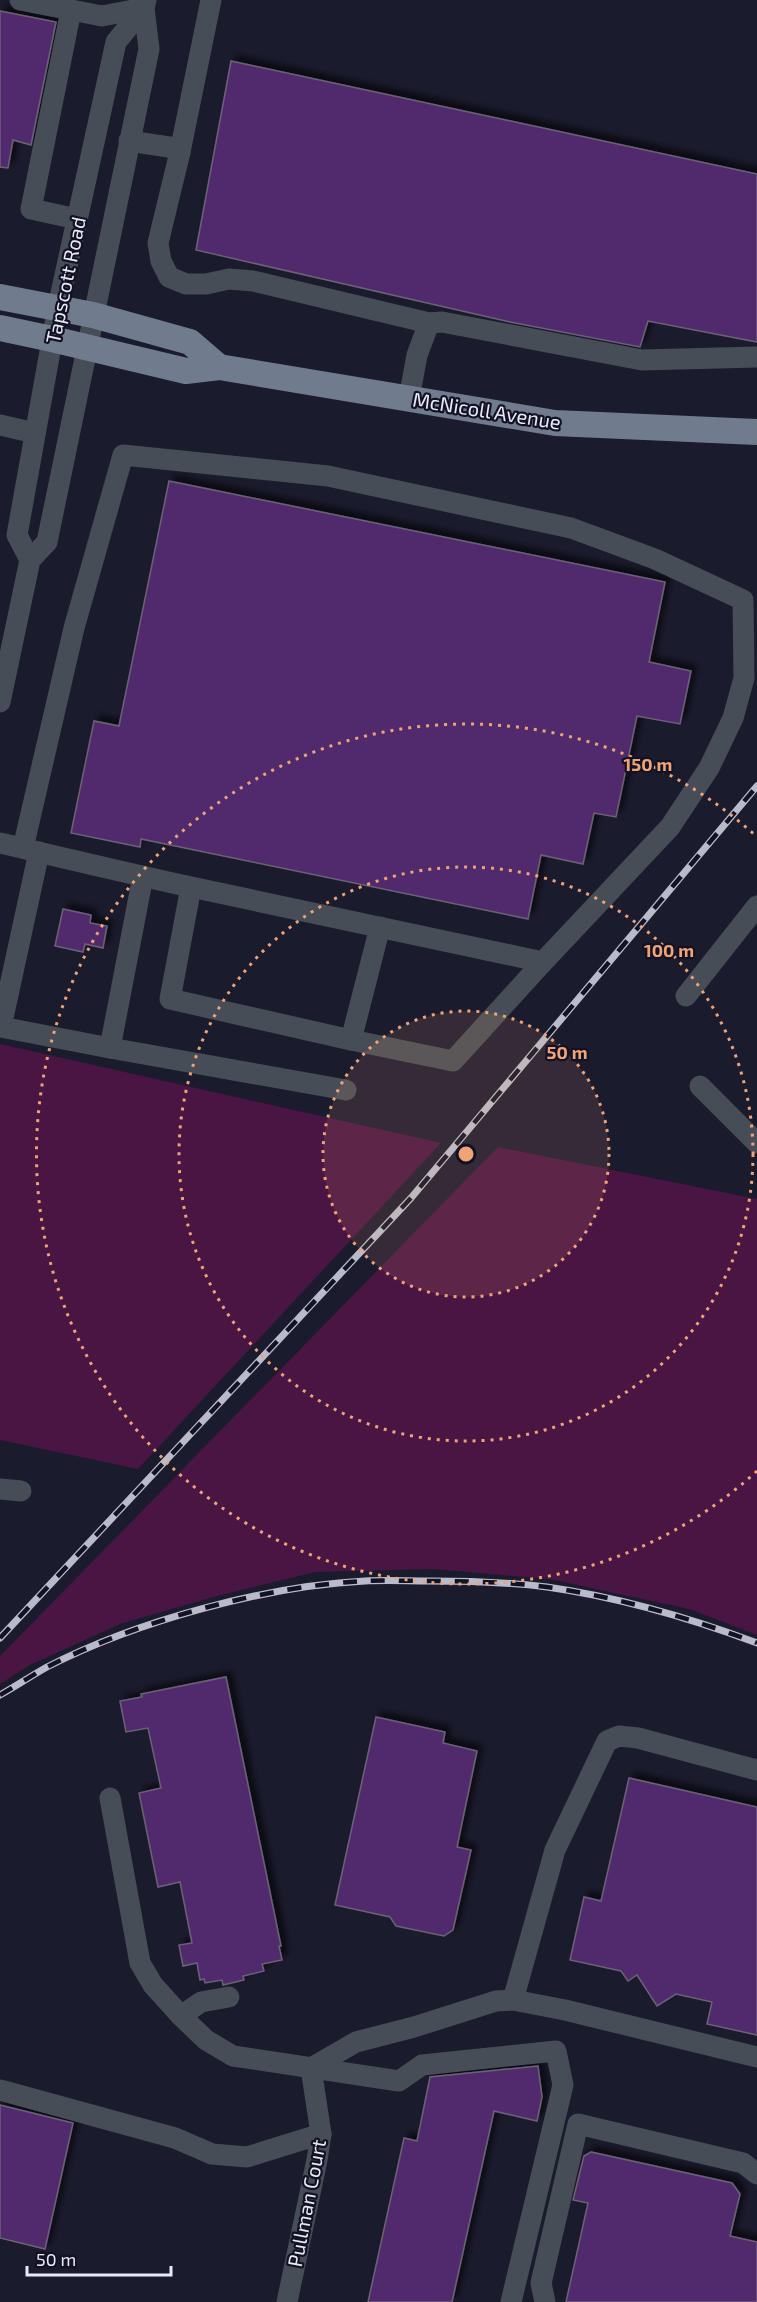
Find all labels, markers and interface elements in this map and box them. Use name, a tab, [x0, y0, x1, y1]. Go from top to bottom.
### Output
street label: Tapscott Road	[40, 214, 90, 346]
street label: McNicoll Avenue	[411, 386, 563, 434]
text: 150 m	[624, 753, 672, 775]
text: 100 m	[644, 939, 694, 961]
text: 50 m	[546, 1041, 588, 1063]
centre of rings	[456, 1144, 476, 1164]
street label: Pullman Court	[282, 2137, 330, 2269]
scale bar	[27, 2239, 171, 2277]
text: 50 m	[36, 2248, 76, 2270]

